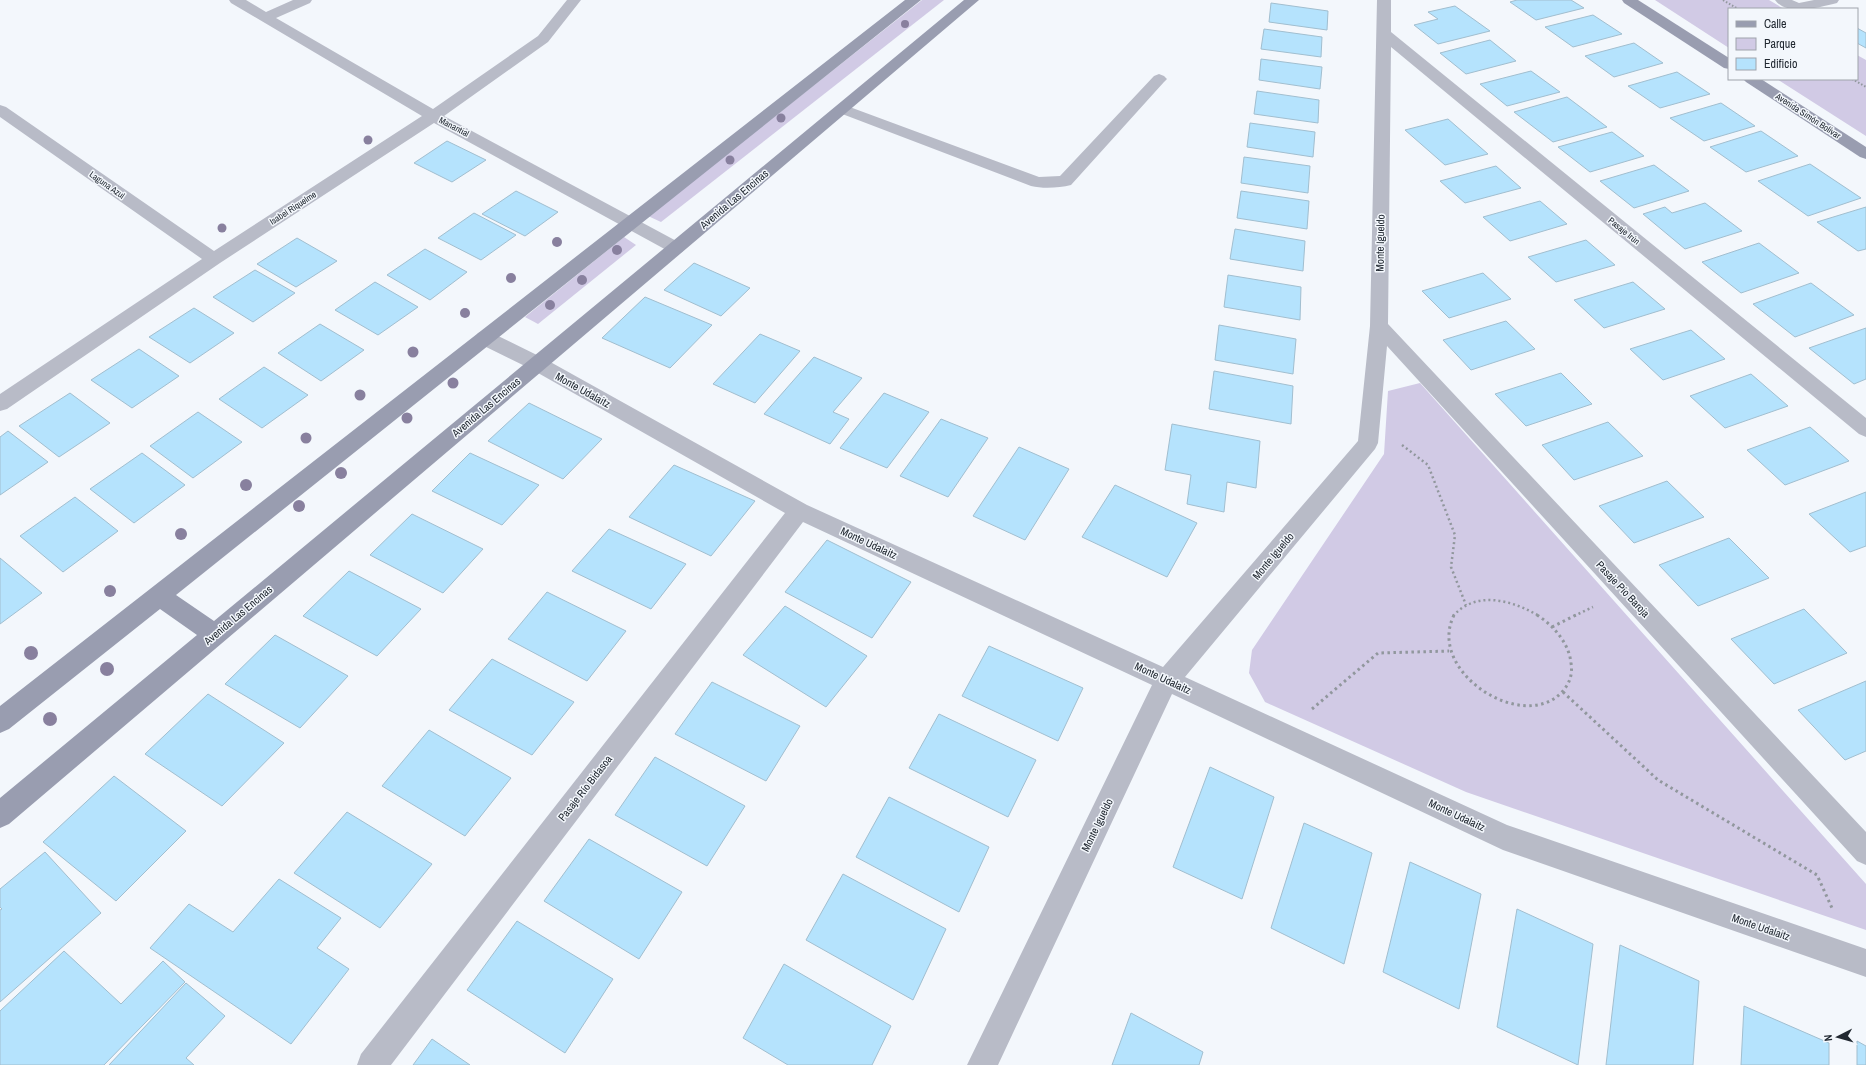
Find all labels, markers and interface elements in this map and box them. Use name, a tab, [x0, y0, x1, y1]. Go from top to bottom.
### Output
legend	[1728, 8, 1858, 80]
text: Calle	[1764, 16, 1786, 32]
text: Parque	[1764, 36, 1796, 52]
text: Edificio	[1764, 56, 1797, 72]
street label: Avenida Simón Bolívar	[1772, 90, 1843, 142]
street label: Manantial	[437, 114, 471, 140]
street label: Avenida Las Encinas	[696, 166, 771, 232]
street label: Laguna Azul	[87, 168, 127, 202]
street label: Isabel Riquelme	[267, 188, 319, 228]
street label: Monte Igueldo	[1373, 214, 1387, 272]
street label: Pasaje Irún	[1606, 215, 1642, 247]
street label: Monte Udalaitz	[553, 369, 613, 411]
street label: Avenida Las Encinas	[448, 374, 523, 440]
street label: Monte Udalaitz	[839, 524, 900, 562]
street label: Monte Igueldo	[1249, 530, 1297, 582]
street label: Pasaje Pío Baroja	[1593, 558, 1653, 620]
street label: Avenida Las Encinas	[200, 582, 275, 648]
street label: Monte Udalaitz	[1133, 659, 1194, 697]
street label: Pasaje Río Bidasoa	[555, 752, 615, 824]
street label: Monte Igueldo	[1078, 796, 1116, 854]
street label: Monte Udalaitz	[1427, 796, 1488, 834]
street label: Monte Udalaitz	[1730, 911, 1792, 944]
north arrow	[1818, 1017, 1858, 1057]
text: N	[1821, 1034, 1835, 1042]

